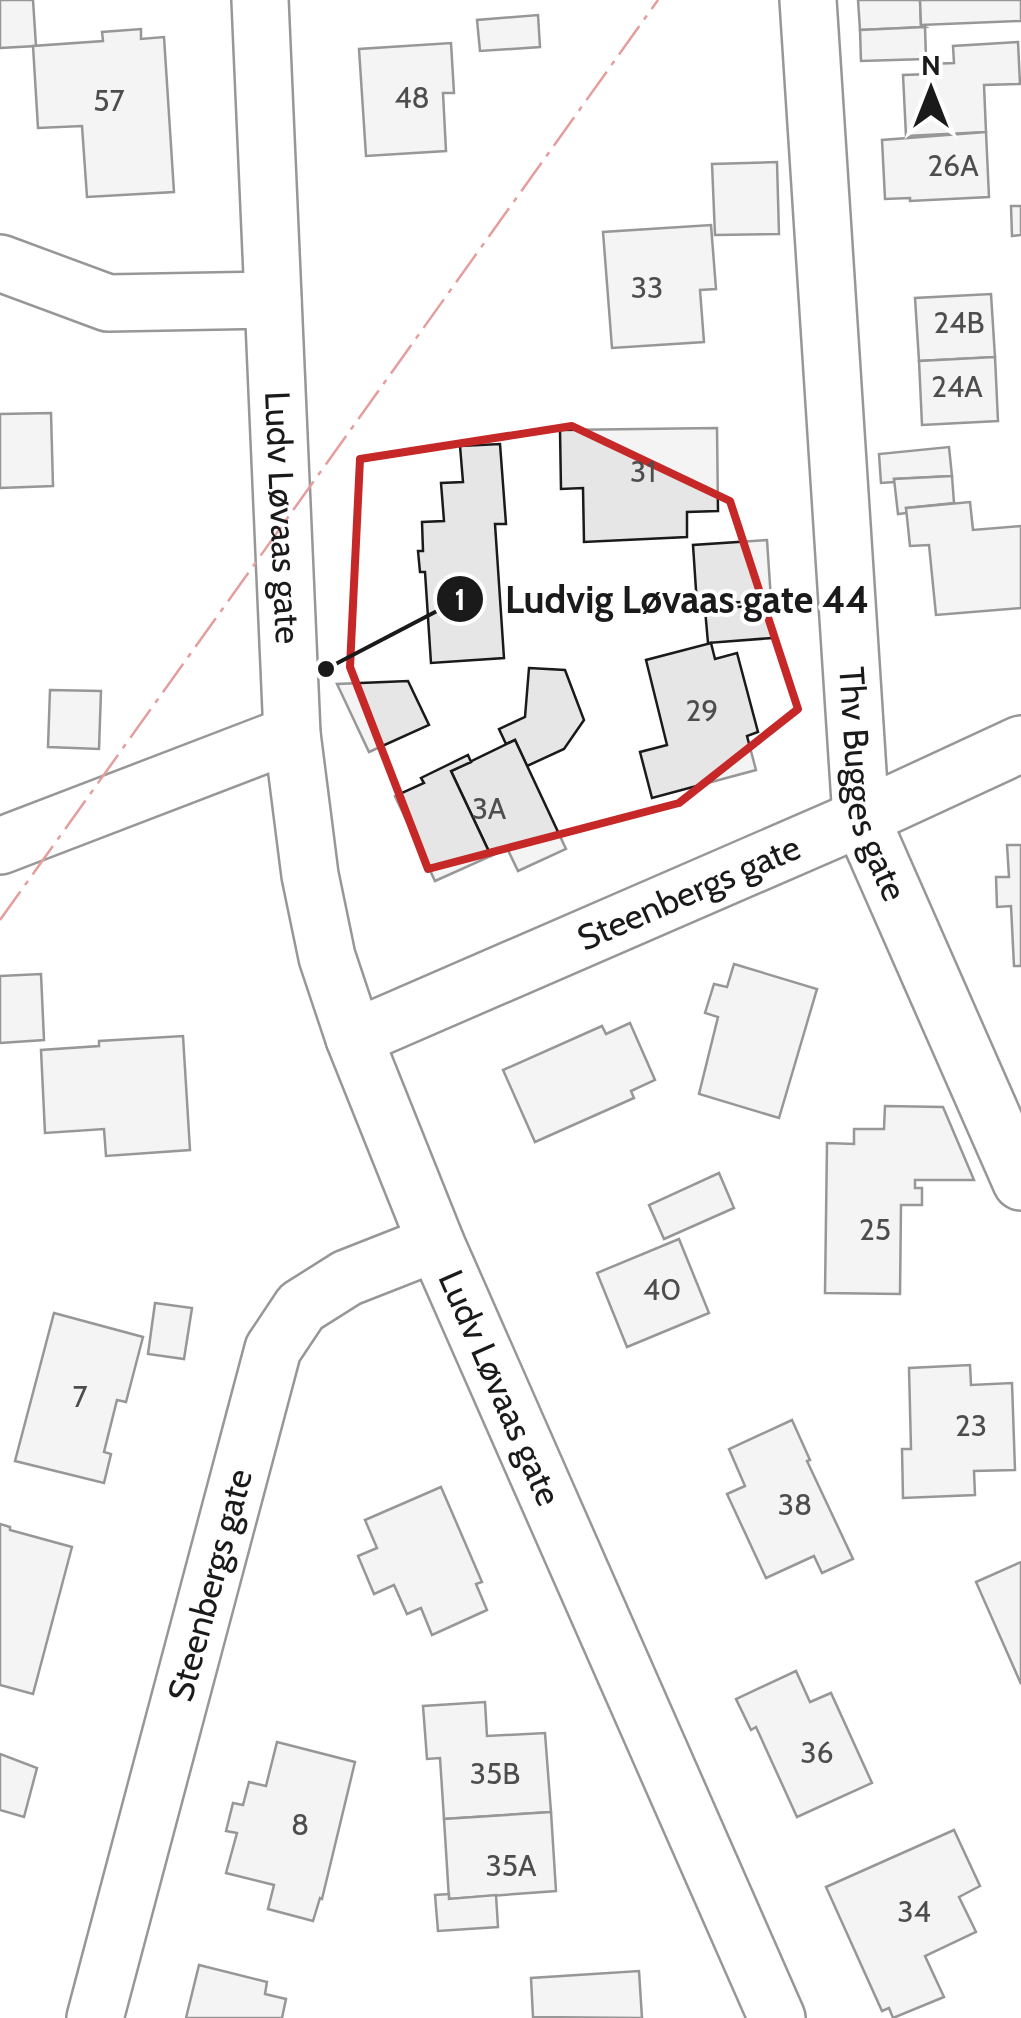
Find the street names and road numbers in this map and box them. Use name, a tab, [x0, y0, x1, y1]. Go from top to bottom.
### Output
street label: Ludv Løvaas gate	[256, 390, 310, 645]
street label: Thv Bugges gate	[830, 665, 917, 907]
street label: Steenbergs gate	[571, 825, 807, 959]
street label: Ludv Løvaas gate	[430, 1263, 571, 1512]
street label: Steenbergs gate	[158, 1464, 261, 1706]

